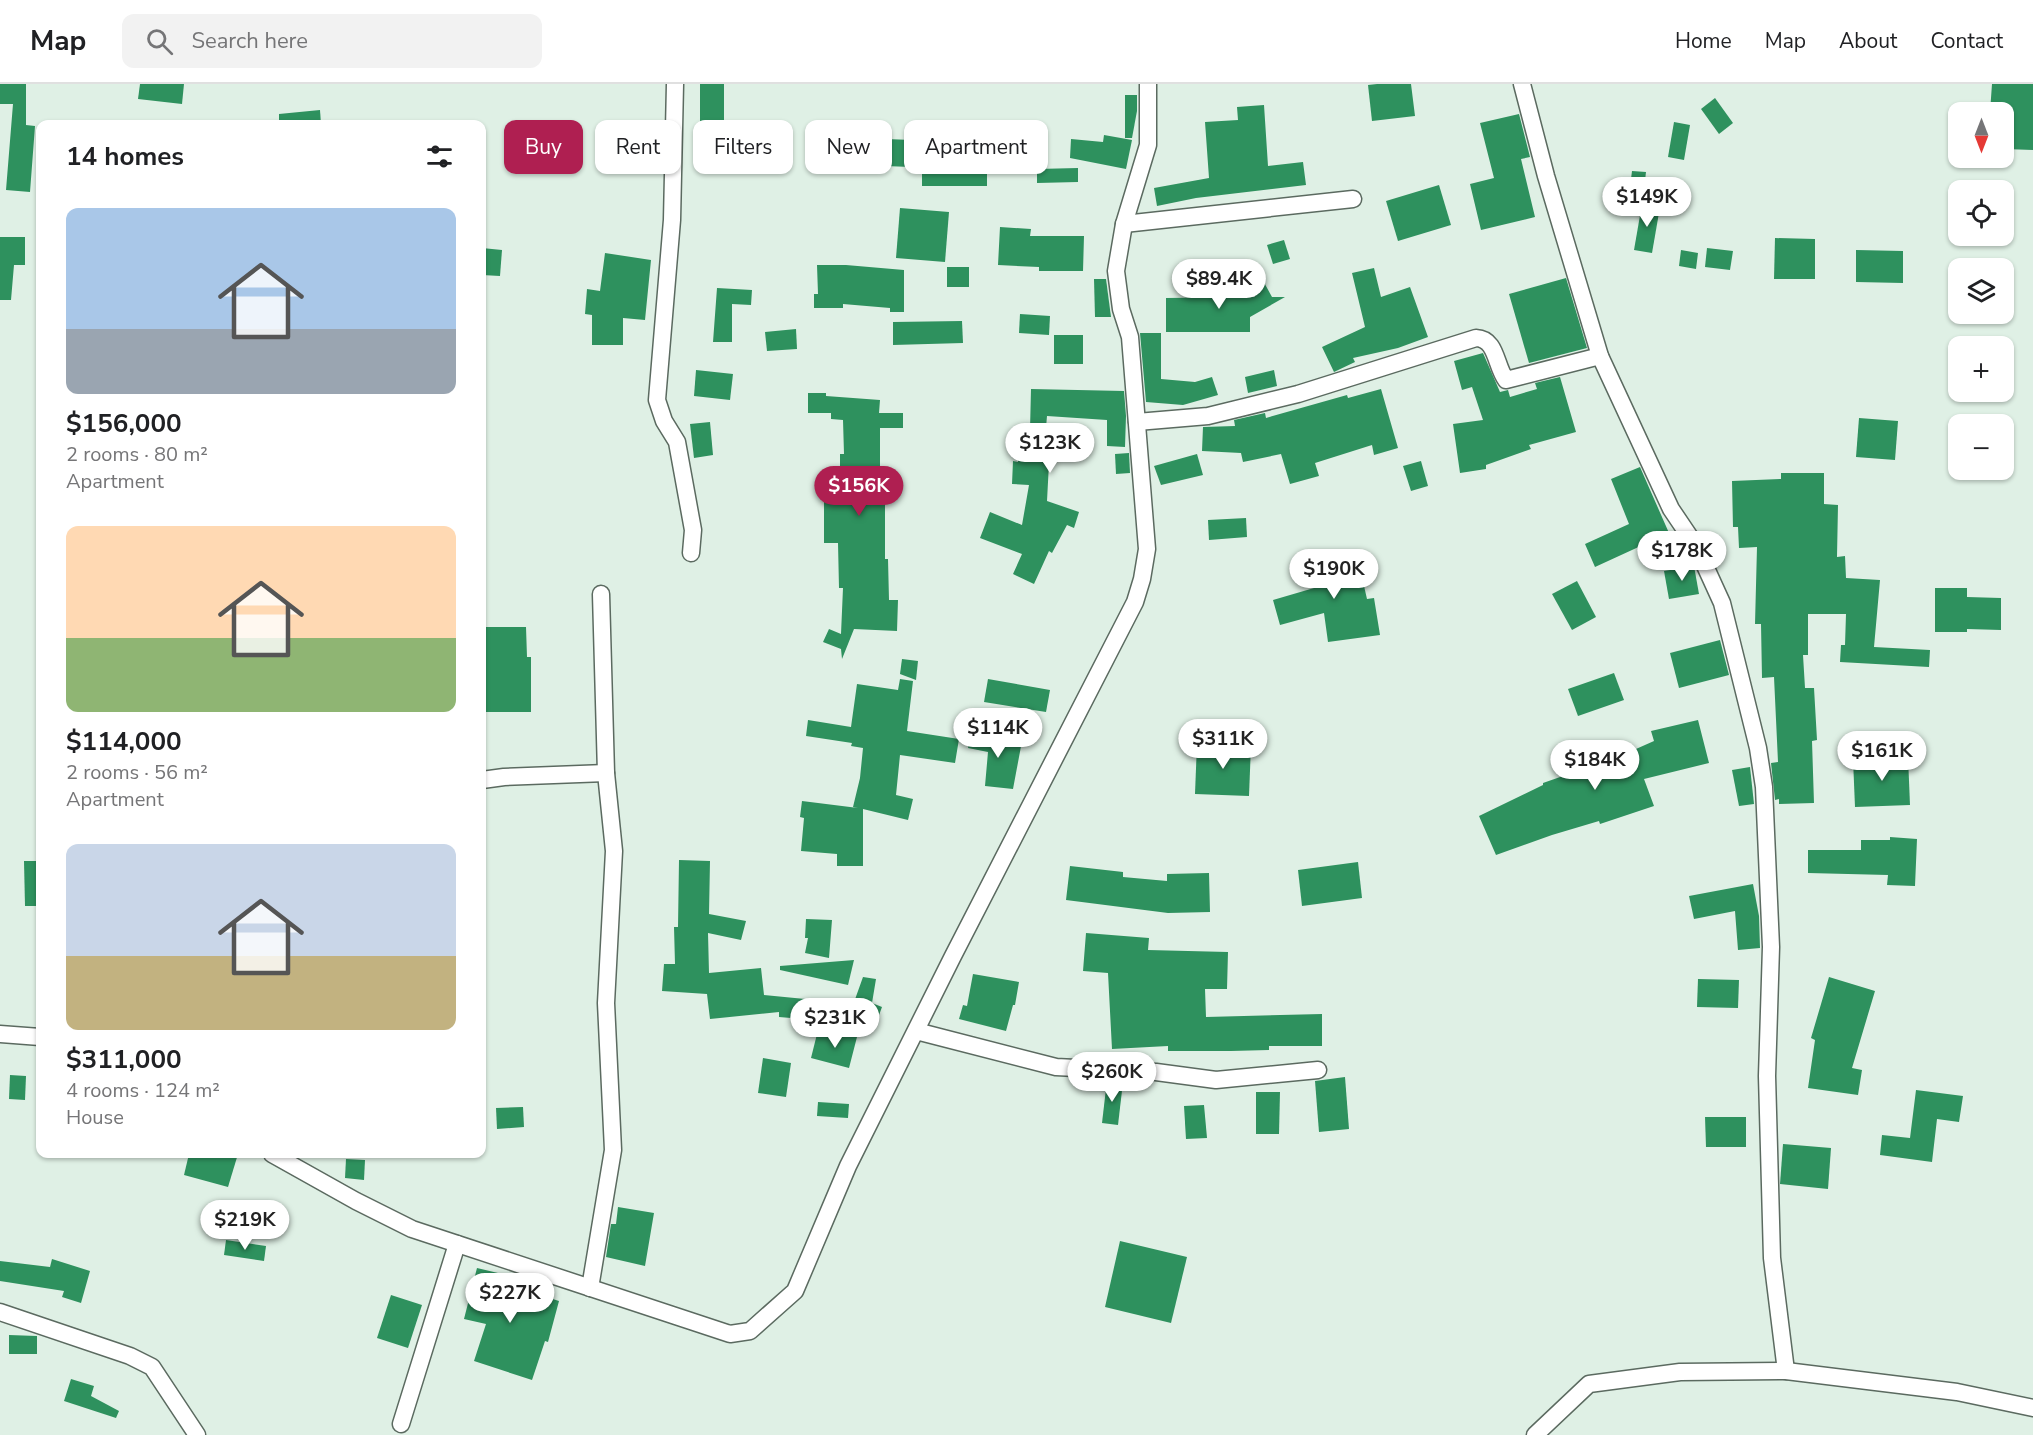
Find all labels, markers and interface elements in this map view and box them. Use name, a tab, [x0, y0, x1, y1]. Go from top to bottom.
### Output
search box	[122, 14, 542, 68]
text: Map	[30, 22, 86, 60]
icon: search	[143, 25, 176, 58]
text: Search here	[191, 26, 308, 56]
text: Home	[1675, 27, 1732, 55]
text: Map	[1765, 27, 1806, 55]
text: About	[1839, 27, 1897, 55]
text: Contact	[1930, 27, 2003, 55]
north arrow	[1948, 102, 2014, 168]
map controls	[1948, 102, 2014, 480]
chip: Buy	[504, 120, 583, 174]
chip: Rent	[595, 120, 681, 174]
chip: Filters	[693, 120, 793, 174]
chip: New	[805, 120, 892, 174]
chip: Apartment	[904, 120, 1048, 174]
text: 14 homes	[66, 139, 184, 174]
icon: filters	[423, 140, 456, 173]
pin: $149K	[1605, 177, 1689, 228]
button: locate	[1948, 180, 2014, 246]
text: $149K	[1616, 183, 1678, 210]
icon: home	[207, 247, 315, 355]
button: layers	[1948, 258, 2014, 324]
pin: $89.4K	[1170, 259, 1268, 310]
text: $89.4K	[1186, 265, 1252, 292]
button: +	[1948, 336, 2014, 402]
text: $156,000	[66, 406, 182, 441]
button: −	[1948, 414, 2014, 480]
pin: $123K	[1008, 423, 1092, 474]
text: $123K	[1019, 429, 1081, 456]
text: 2 rooms · 80 m²	[66, 441, 208, 468]
pin: $156K	[817, 466, 901, 517]
text: Apartment	[66, 468, 164, 495]
text: $156K	[828, 472, 890, 499]
pin: $178K	[1640, 531, 1724, 582]
text: $178K	[1651, 537, 1713, 564]
pin: $190K	[1292, 549, 1376, 600]
text: $190K	[1303, 555, 1365, 582]
icon: home	[207, 565, 315, 673]
pin: $114K	[956, 708, 1040, 759]
text: $114K	[967, 714, 1029, 741]
pin: $311K	[1181, 719, 1265, 770]
text: $114,000	[66, 724, 182, 759]
text: $311K	[1192, 725, 1254, 752]
pin: $161K	[1840, 731, 1924, 782]
text: $161K	[1851, 737, 1913, 764]
pin: $184K	[1553, 740, 1637, 791]
text: $184K	[1564, 746, 1626, 773]
text: 2 rooms · 56 m²	[66, 759, 208, 786]
text: Apartment	[66, 786, 164, 813]
icon: home	[207, 883, 315, 991]
pin: $231K	[793, 998, 877, 1049]
text: $231K	[804, 1004, 866, 1031]
text: $311,000	[66, 1042, 182, 1077]
pin: $260K	[1070, 1052, 1154, 1103]
text: $260K	[1081, 1058, 1143, 1085]
text: 4 rooms · 124 m²	[66, 1077, 220, 1104]
text: House	[66, 1104, 124, 1131]
pin: $219K	[203, 1200, 287, 1251]
text: $219K	[214, 1206, 276, 1233]
pin: $227K	[468, 1273, 552, 1324]
text: $227K	[479, 1279, 541, 1306]

